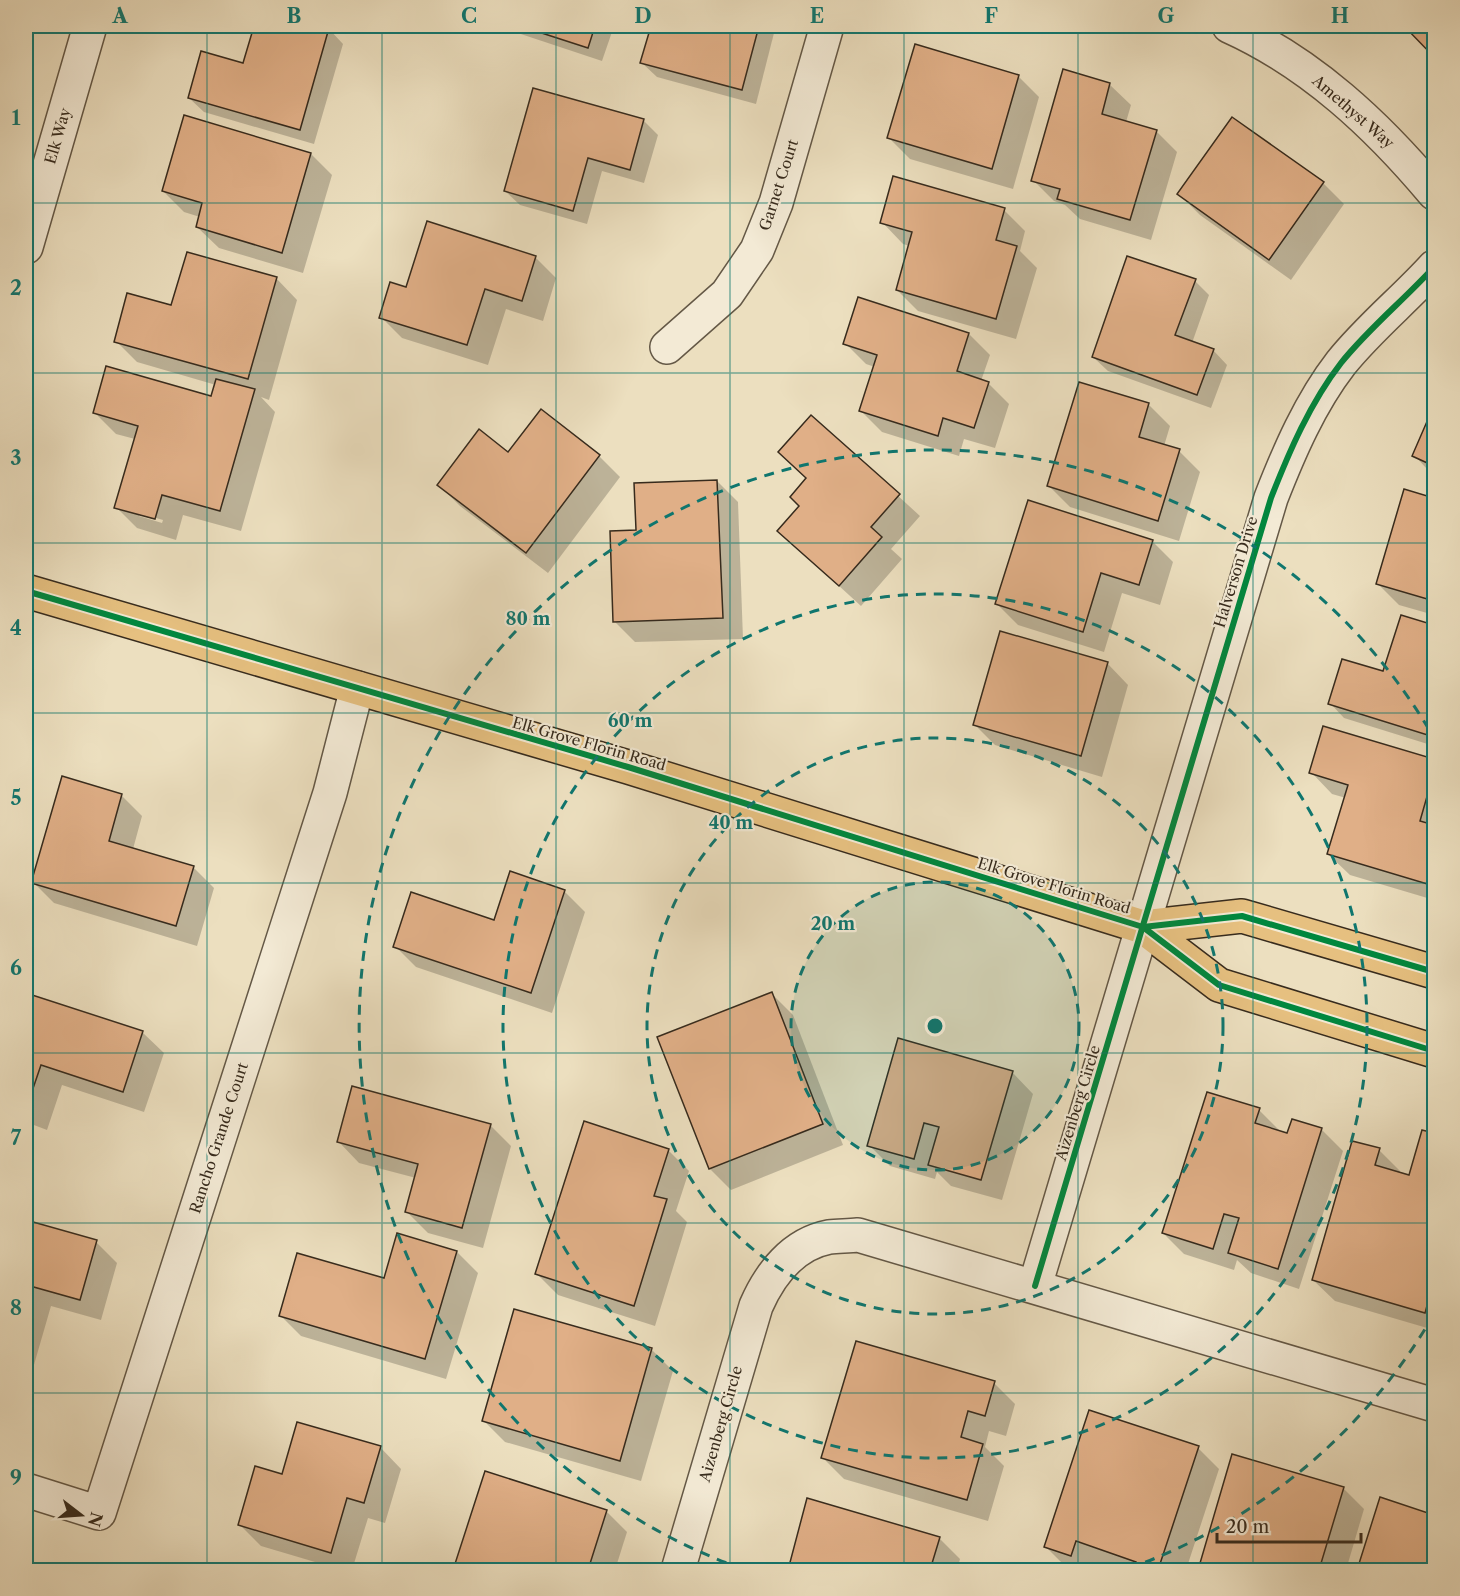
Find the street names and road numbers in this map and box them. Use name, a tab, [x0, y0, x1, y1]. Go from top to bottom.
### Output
street label: Amethyst Way	[1308, 70, 1399, 153]
street label: Elk Way	[40, 105, 75, 166]
street label: Garnet Court	[755, 136, 802, 233]
street label: Halverson Drive	[1210, 514, 1261, 630]
street label: Elk Grove Florin Road	[510, 712, 668, 775]
street label: Elk Grove Florin Road	[975, 853, 1133, 918]
street label: Aizenberg Circle	[1051, 1043, 1104, 1164]
street label: Rancho Grande Court	[185, 1059, 252, 1216]
street label: Aizenberg Circle	[695, 1364, 746, 1485]

